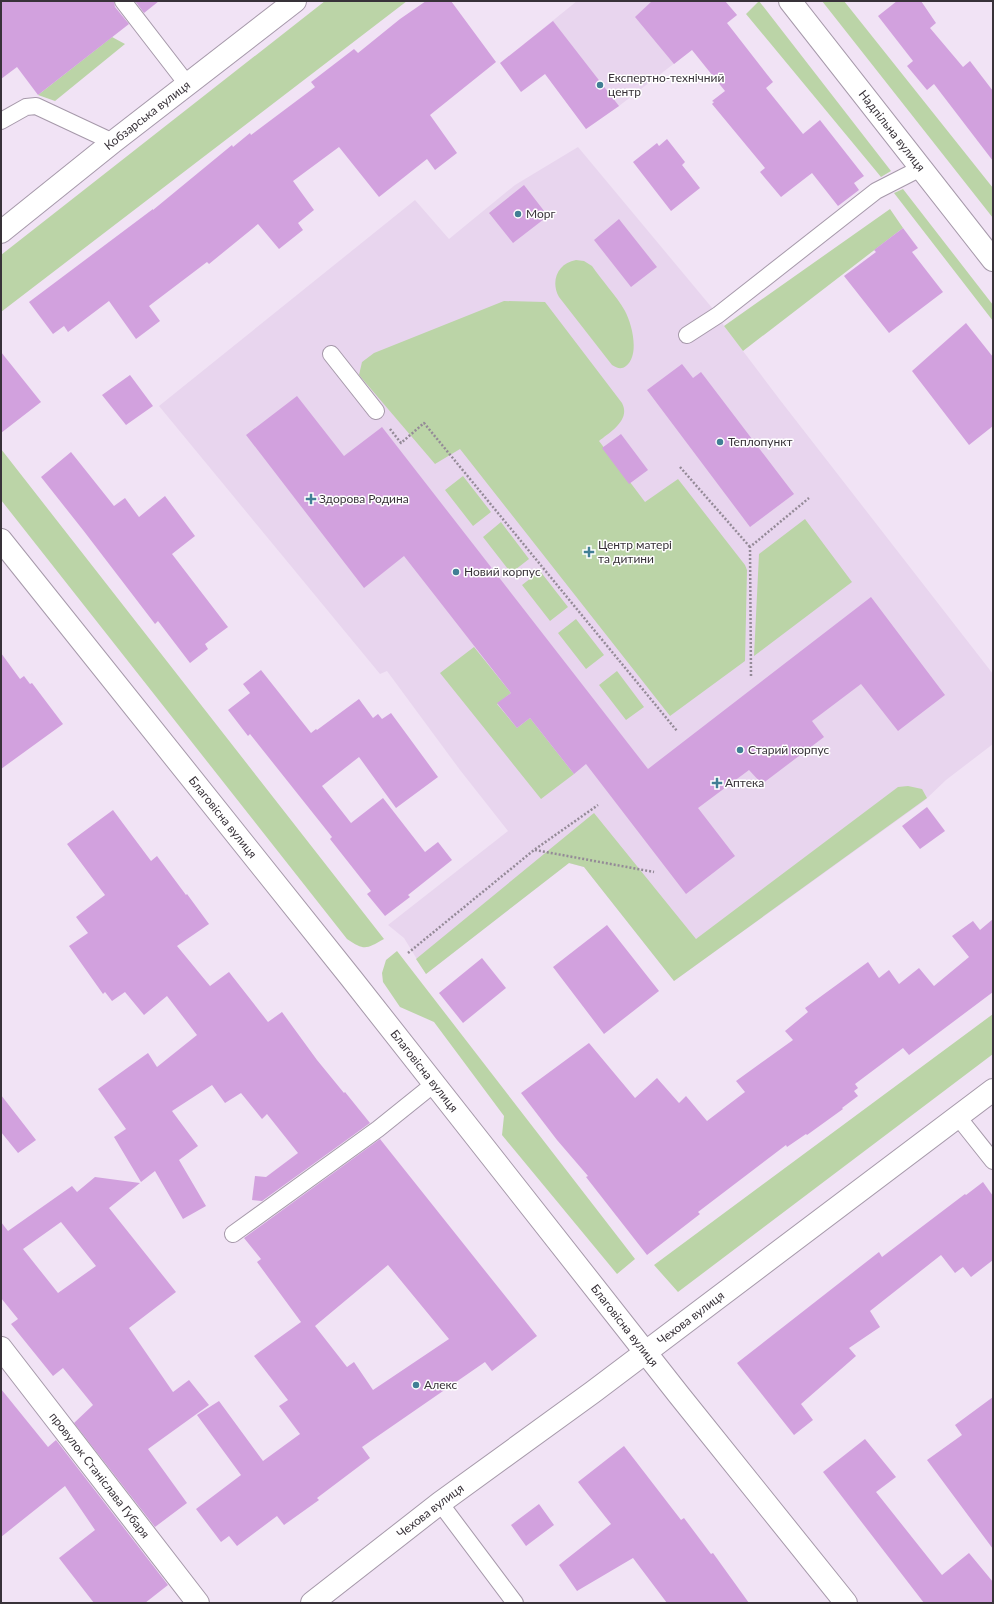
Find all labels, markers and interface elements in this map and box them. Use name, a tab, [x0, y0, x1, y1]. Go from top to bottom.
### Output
place label: Експертно-технічний центр	[608, 70, 724, 99]
street label: Кобзарська вулиця	[101, 77, 193, 153]
marker: Експертно-технічний центр	[595, 80, 605, 90]
street label: Надпільна вулиця	[856, 87, 929, 174]
place label: Морг	[526, 206, 555, 221]
marker: Морг	[513, 209, 523, 219]
place label: Теплопункт	[728, 434, 793, 449]
marker: Теплопункт	[715, 437, 725, 447]
place label: Здорова Родина	[319, 491, 409, 506]
marker: Здорова Родина	[306, 494, 316, 504]
place label: Центр матері та дитини	[598, 537, 672, 566]
marker: Центр матері та дитини	[583, 546, 595, 558]
place label: Новий корпус	[464, 564, 541, 579]
marker: Новий корпус	[451, 567, 461, 577]
place label: Старий корпус	[748, 742, 830, 757]
marker: Старий корпус	[735, 745, 745, 755]
street label: Благовісна вулиця	[186, 773, 260, 861]
place label: Аптека	[725, 775, 764, 790]
marker: Аптека	[712, 778, 722, 788]
street label: Благовісна вулиця	[388, 1026, 462, 1115]
street label: Благовісна вулиця	[588, 1281, 662, 1370]
street label: Чехова вулиця	[654, 1288, 727, 1348]
place label: Алекс	[424, 1377, 458, 1392]
marker: Алекс	[411, 1380, 421, 1390]
street label: провулок Станіслава Губаря	[46, 1409, 153, 1541]
street label: Чехова вулиця	[394, 1480, 467, 1541]

